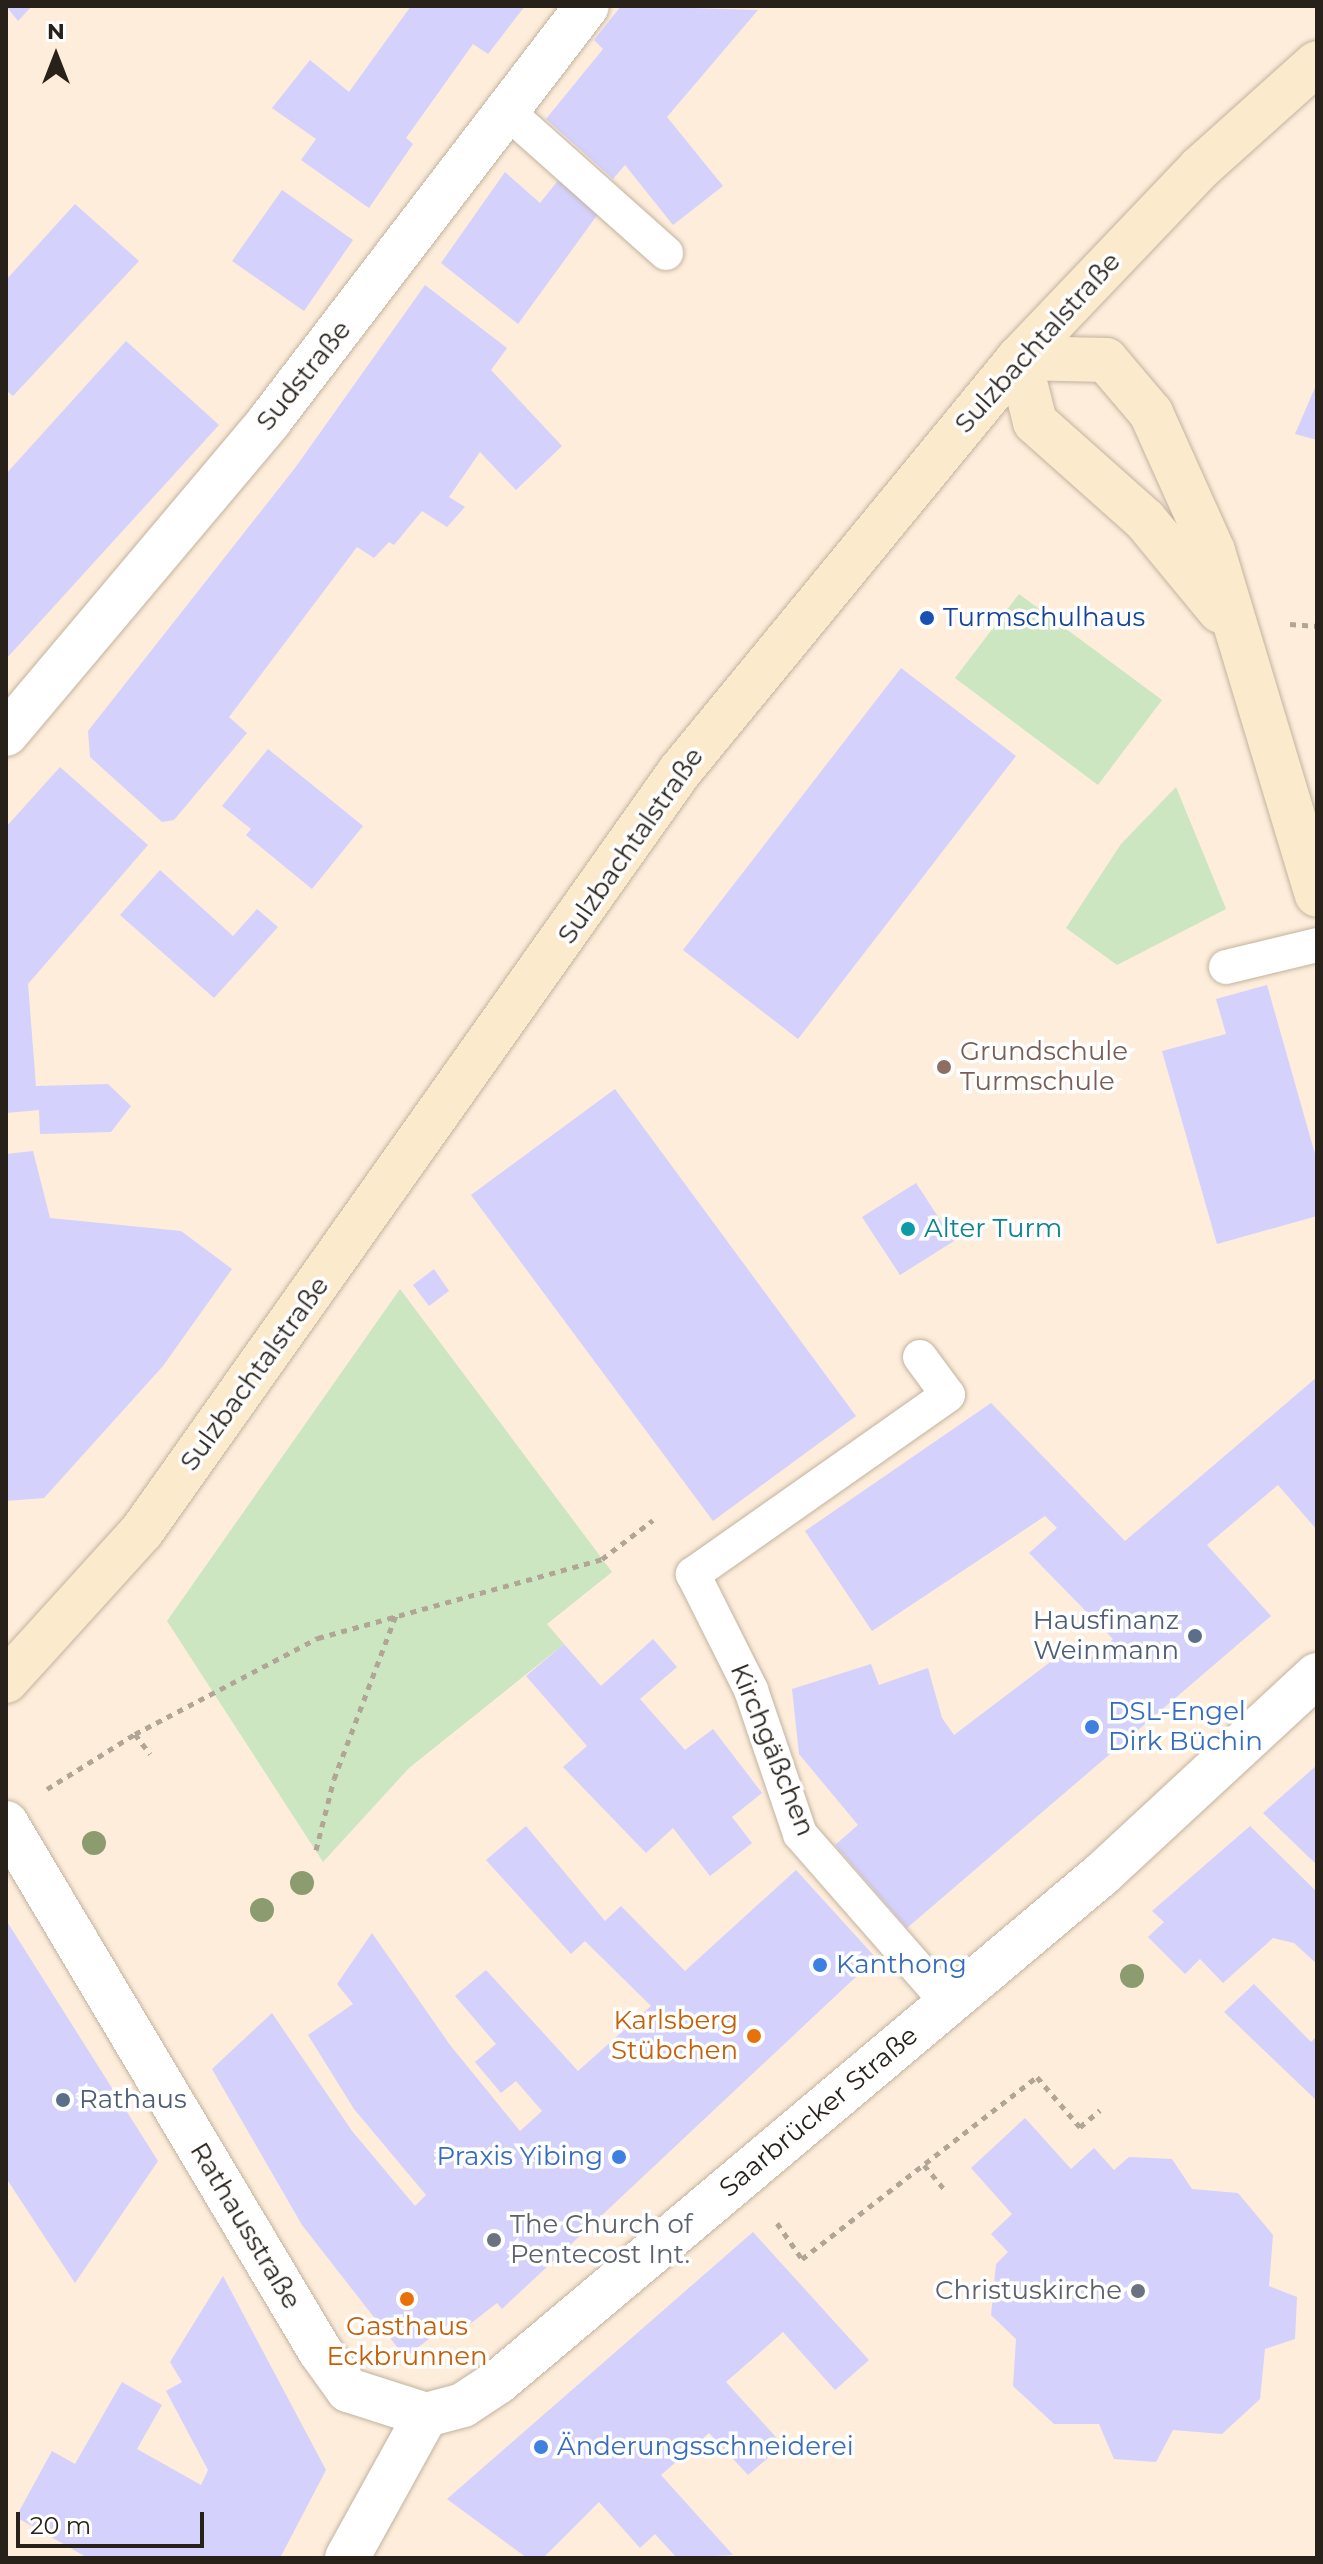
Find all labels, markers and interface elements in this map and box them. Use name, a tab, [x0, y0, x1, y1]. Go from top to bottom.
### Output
north arrow	[16, 16, 96, 96]
text: N	[47, 18, 65, 45]
street label: Sulzbachtalstraße	[949, 246, 1127, 440]
street label: Sudstraße	[250, 315, 358, 437]
place label: Turmschulhaus	[943, 602, 1145, 634]
marker: Turmschulhaus	[918, 609, 936, 627]
street label: Sulzbachtalstraße	[552, 742, 710, 950]
place label: Grundschule Turmschule	[960, 1036, 1128, 1098]
marker: Grundschule Turmschule	[935, 1058, 953, 1076]
place label: Alter Turm	[924, 1213, 1062, 1245]
marker: Alter Turm	[899, 1220, 917, 1238]
street label: Sulzbachtalstraße	[174, 1271, 336, 1477]
place label: Hausfinanz Weinmann	[1033, 1605, 1179, 1666]
marker: Hausfinanz Weinmann	[1186, 1627, 1204, 1645]
street label: Kirchgäßchen	[723, 1659, 821, 1841]
place label: DSL-Engel Dirk Büchin	[1108, 1696, 1263, 1758]
marker: DSL-Engel Dirk Büchin	[1083, 1718, 1101, 1736]
place label: Kanthong	[836, 1949, 967, 1981]
marker: Kanthong	[811, 1956, 829, 1974]
place label: Karlsberg Stübchen	[611, 2005, 738, 2066]
street label: Saarbrücker Straße	[714, 2020, 924, 2204]
marker: Karlsberg Stübchen	[745, 2027, 763, 2045]
place label: Rathaus	[79, 2084, 187, 2116]
marker: Rathaus	[54, 2091, 72, 2109]
street label: Rathausstraße	[183, 2137, 307, 2315]
place label: Praxis Yibing	[437, 2141, 603, 2173]
marker: Praxis Yibing	[610, 2148, 628, 2166]
place label: The Church of Pentecost Int.	[510, 2209, 693, 2270]
marker: The Church of Pentecost Int.	[485, 2231, 503, 2249]
place label: Christuskirche	[935, 2275, 1122, 2307]
marker: Christuskirche	[1129, 2282, 1147, 2300]
marker: Gasthaus Eckbrunnen	[398, 2290, 416, 2308]
place label: Gasthaus Eckbrunnen	[326, 2311, 488, 2372]
place label: Änderungsschneiderei	[557, 2431, 854, 2463]
marker: Änderungsschneiderei	[532, 2438, 550, 2456]
scale bar	[20, 2496, 208, 2546]
text: 20 m	[30, 2511, 91, 2540]

